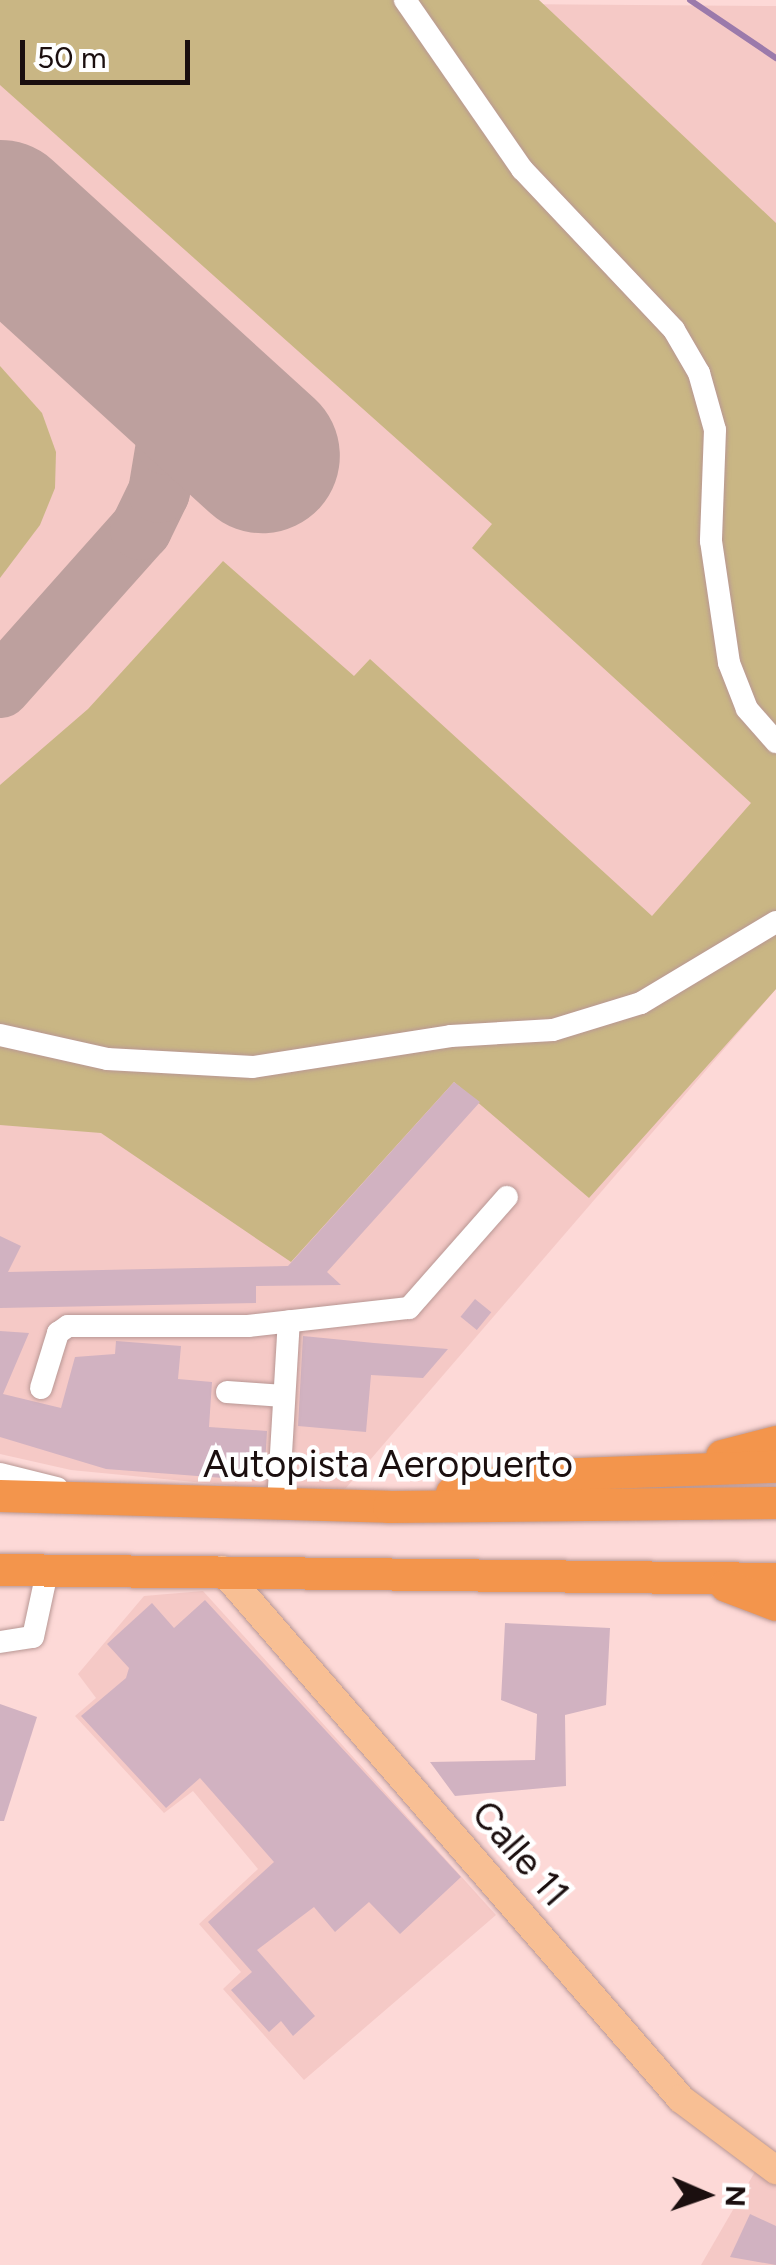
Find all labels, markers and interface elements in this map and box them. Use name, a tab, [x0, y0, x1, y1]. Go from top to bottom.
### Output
scale bar	[25, 20, 195, 82]
text: 50 m	[37, 39, 106, 76]
street label: Autopista Aeropuerto	[203, 1442, 573, 1488]
street label: Calle 11	[462, 1792, 578, 1916]
north arrow	[656, 2145, 756, 2245]
text: N	[719, 2185, 753, 2207]

